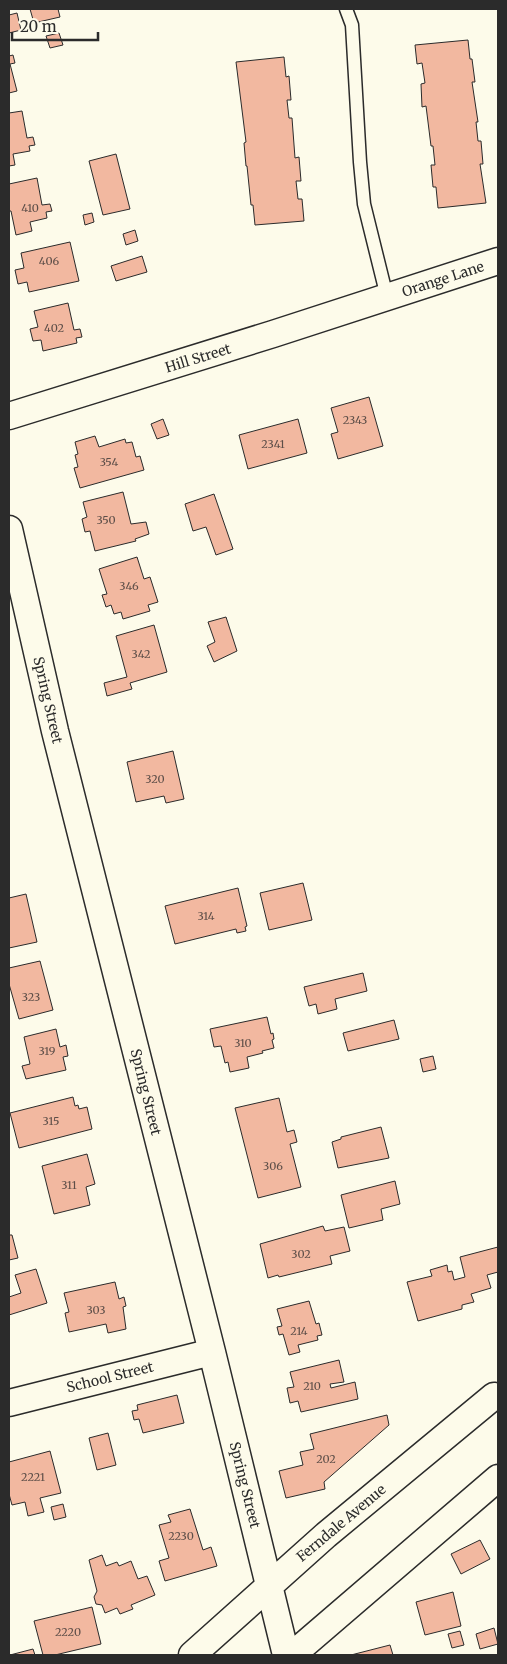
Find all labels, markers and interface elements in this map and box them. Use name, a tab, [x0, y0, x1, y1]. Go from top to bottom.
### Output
scale bar	[12, 10, 99, 42]
text: 20 m	[20, 17, 57, 36]
house number: 410	[21, 201, 39, 215]
house number: 406	[39, 254, 60, 268]
street label: Orange Lane	[400, 257, 486, 301]
house number: 402	[44, 321, 64, 335]
street label: Hill Street	[163, 339, 234, 377]
house number: 2343	[343, 413, 367, 427]
house number: 2341	[261, 437, 285, 451]
house number: 354	[100, 455, 119, 469]
house number: 350	[96, 513, 116, 527]
house number: 346	[119, 579, 139, 593]
house number: 342	[132, 647, 150, 661]
street label: Spring Street	[29, 655, 67, 746]
house number: 320	[145, 772, 165, 786]
house number: 314	[198, 909, 215, 923]
house number: 323	[22, 990, 40, 1004]
house number: 310	[234, 1036, 252, 1050]
house number: 319	[39, 1044, 56, 1058]
street label: Spring Street	[127, 1047, 166, 1138]
house number: 315	[43, 1114, 59, 1128]
house number: 306	[263, 1159, 283, 1173]
house number: 311	[61, 1178, 77, 1192]
house number: 302	[291, 1247, 311, 1261]
house number: 303	[86, 1303, 106, 1317]
house number: 214	[290, 1324, 308, 1338]
street label: School Street	[65, 1357, 156, 1396]
house number: 210	[303, 1379, 321, 1393]
street label: Spring Street	[226, 1440, 265, 1531]
house number: 202	[316, 1452, 336, 1466]
house number: 2221	[21, 1470, 45, 1484]
street label: Ferndale Avenue	[293, 1480, 389, 1566]
house number: 2230	[168, 1529, 194, 1543]
house number: 2220	[55, 1625, 81, 1639]

